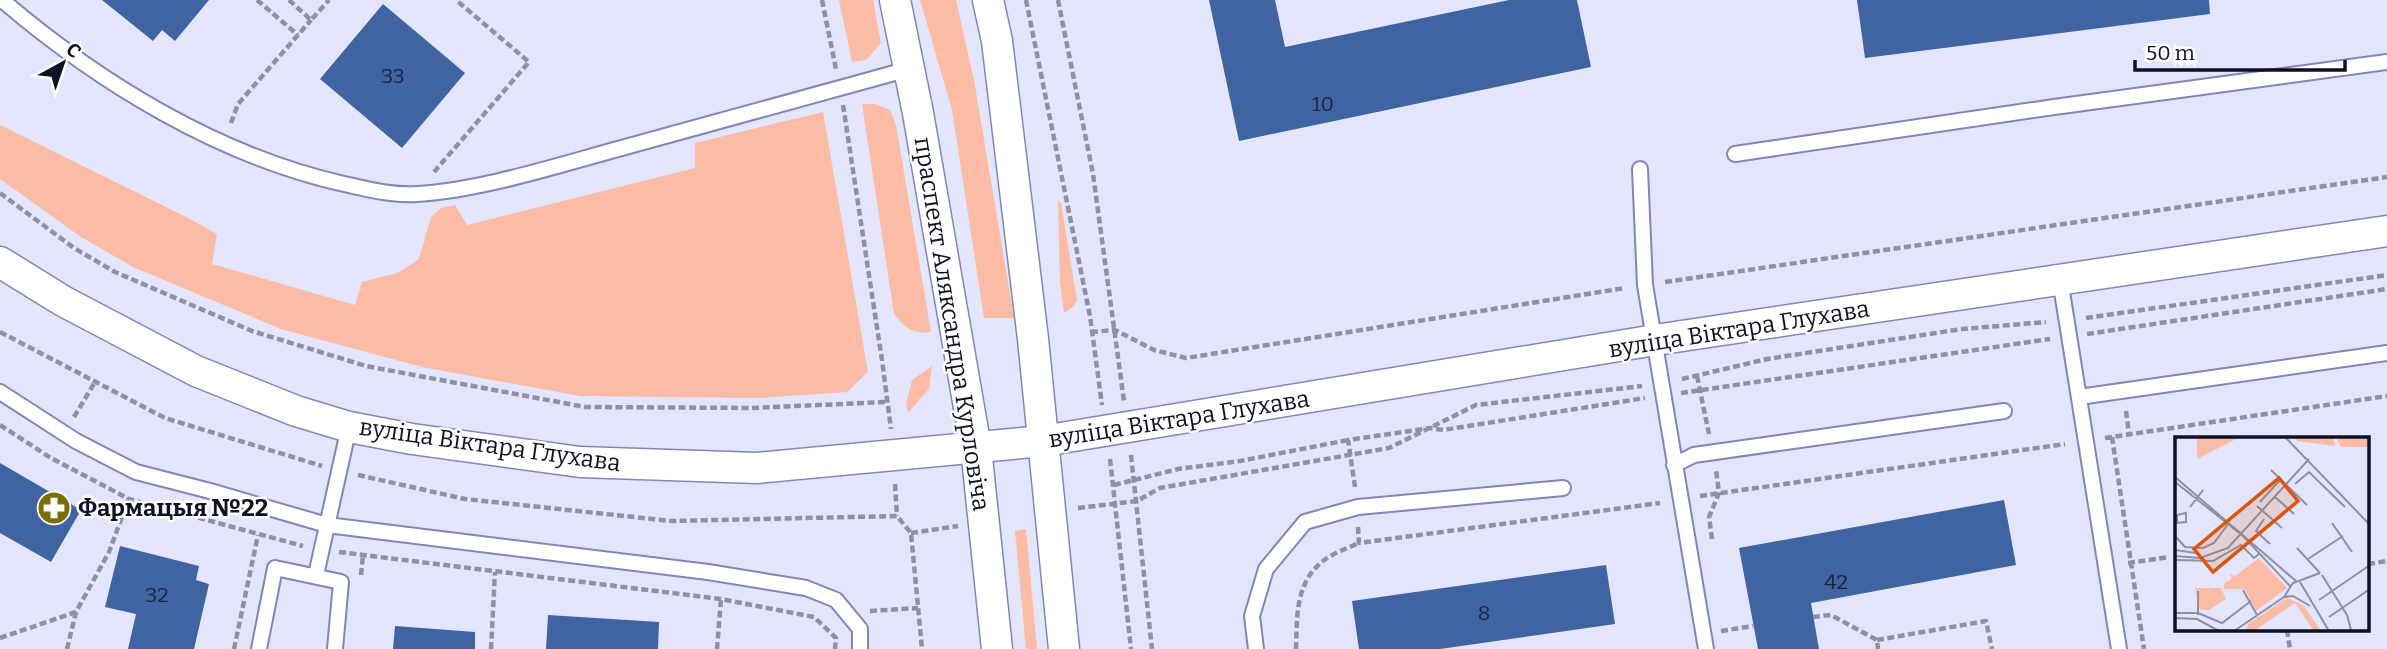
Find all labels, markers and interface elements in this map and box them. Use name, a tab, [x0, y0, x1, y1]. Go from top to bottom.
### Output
north arrow	[28, 28, 98, 98]
scale bar	[2135, 28, 2345, 72]
text: С	[62, 38, 86, 63]
text: 50 m	[2146, 40, 2195, 66]
house number: 33	[381, 63, 405, 89]
house number: 10	[1312, 91, 1334, 117]
street label: праспект Аляксандра Курловіча	[909, 135, 995, 513]
street label: вуліца Віктара Глухава	[1607, 295, 1871, 363]
street label: вуліца Віктара Глухава	[1047, 385, 1311, 453]
street label: вуліца Віктара Глухава	[357, 413, 623, 477]
inset map	[2175, 437, 2370, 632]
pharmacy icon: Фармацыя №22	[35, 489, 73, 527]
place label: Фармацыя №22	[78, 494, 268, 522]
house number: 42	[1824, 569, 1848, 595]
house number: 32	[145, 582, 169, 608]
house number: 8	[1478, 600, 1490, 626]

